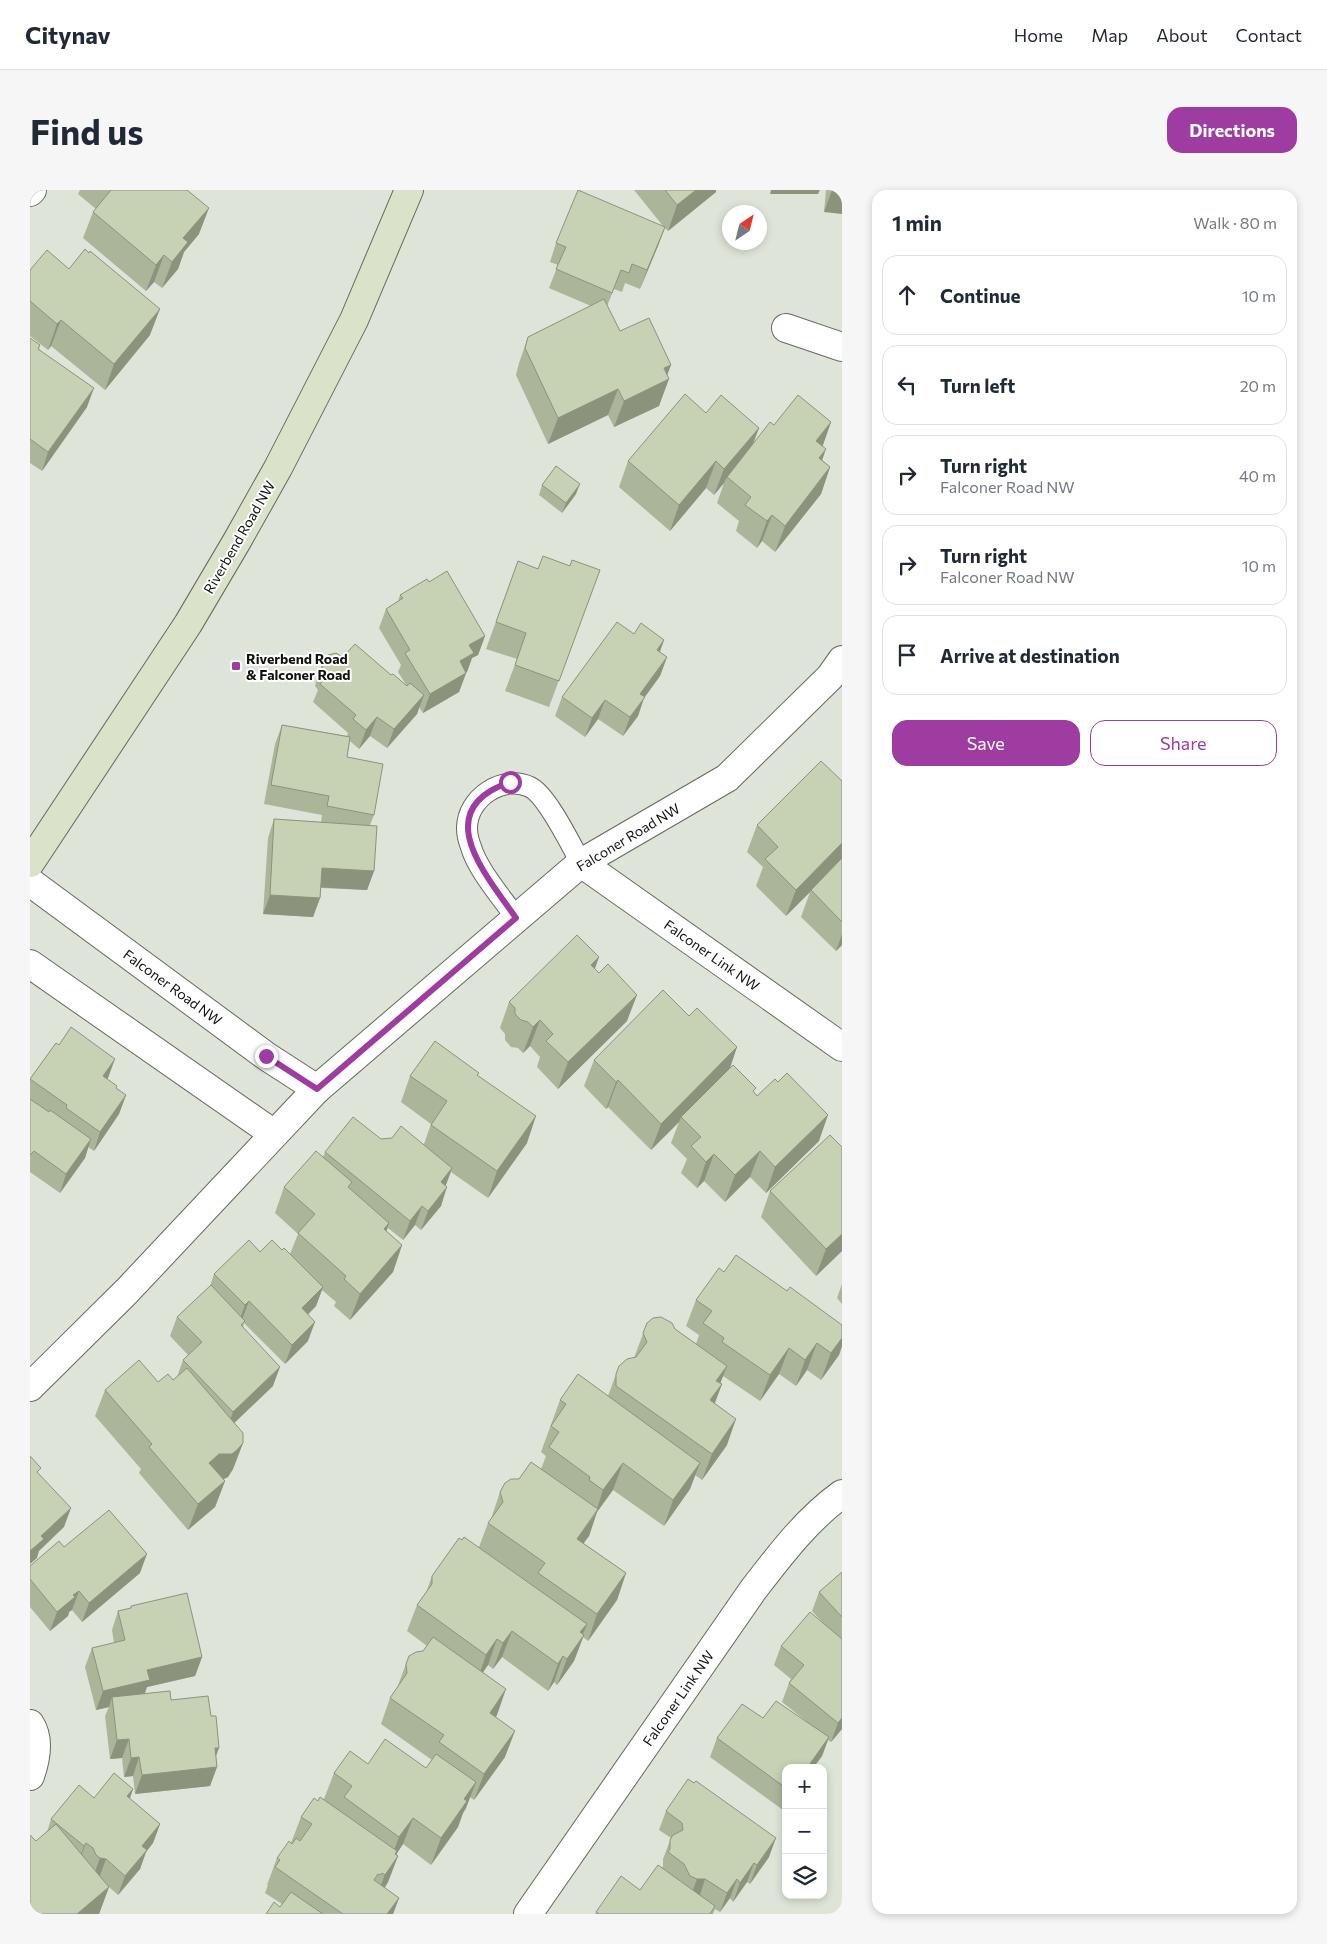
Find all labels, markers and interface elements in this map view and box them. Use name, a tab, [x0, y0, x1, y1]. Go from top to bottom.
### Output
text: Citynav	[25, 20, 111, 49]
text: Home	[1014, 24, 1063, 46]
text: Map	[1091, 24, 1128, 46]
text: About	[1156, 24, 1208, 46]
text: Contact	[1236, 24, 1302, 46]
button: Directions	[1167, 107, 1297, 153]
text: Find us	[30, 109, 144, 152]
north arrow	[722, 205, 767, 250]
text: 1 min	[892, 210, 942, 235]
text: Walk · 80 m	[1193, 213, 1277, 232]
icon: ahead	[893, 281, 921, 309]
text: Continue	[940, 284, 1020, 307]
text: 10 m	[1242, 286, 1276, 305]
icon: left	[893, 371, 921, 399]
text: Turn left	[940, 374, 1015, 397]
text: 20 m	[1240, 376, 1276, 395]
text: Turn right	[940, 454, 1027, 477]
icon: right	[893, 461, 921, 489]
text: 40 m	[1239, 466, 1276, 485]
text: Falconer Road NW	[940, 477, 1075, 496]
street label: Riverbend Road NW	[200, 478, 278, 596]
text: Turn right	[940, 544, 1027, 567]
icon: right	[893, 551, 921, 579]
text: 10 m	[1242, 556, 1276, 575]
text: Falconer Road NW	[940, 567, 1075, 586]
icon: arrive	[893, 641, 921, 669]
text: Arrive at destination	[940, 644, 1120, 667]
place label: Riverbend Road & Falconer Road	[246, 650, 351, 683]
marker: Riverbend Road & Falconer Road	[230, 660, 242, 672]
button: Save	[892, 720, 1080, 766]
button: Share	[1090, 720, 1277, 766]
route start	[499, 771, 522, 794]
street label: Falconer Road NW	[573, 799, 683, 875]
street label: Falconer Link NW	[661, 916, 763, 994]
street label: Falconer Road NW	[120, 945, 226, 1029]
route end	[255, 1045, 278, 1068]
street label: Falconer Link NW	[639, 1647, 717, 1749]
map controls	[782, 1764, 827, 1899]
button: +	[782, 1764, 827, 1809]
button: −	[782, 1809, 827, 1854]
button: layers	[782, 1854, 827, 1899]

